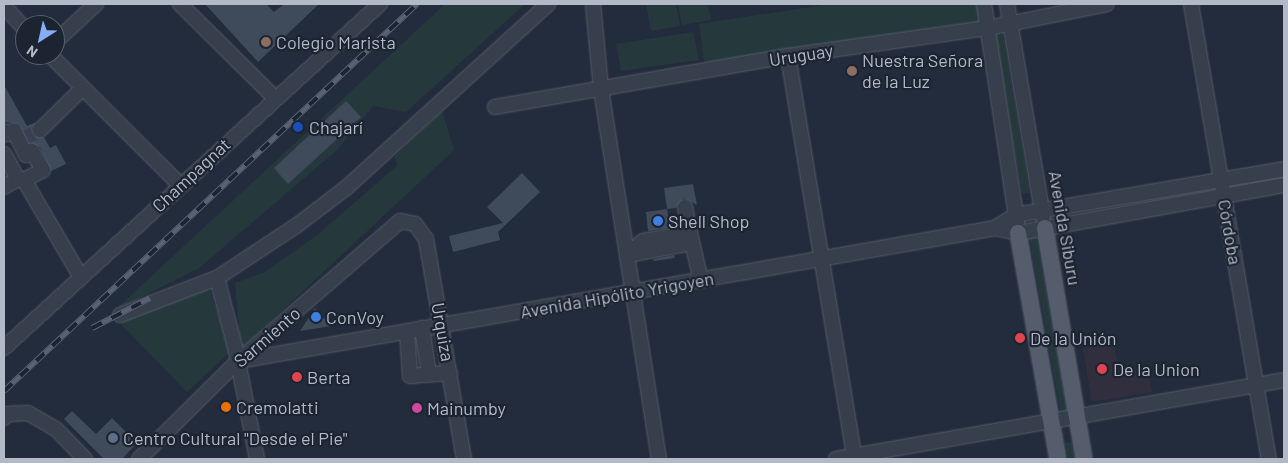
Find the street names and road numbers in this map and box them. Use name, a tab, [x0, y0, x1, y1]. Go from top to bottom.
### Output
street label: Uruguay	[767, 39, 835, 71]
street label: Champagnat	[147, 133, 235, 217]
street label: Avenida Siburu	[1044, 169, 1086, 287]
street label: Córdoba	[1214, 198, 1246, 266]
street label: Avenida Hipólito Yrigoyen	[518, 267, 716, 323]
street label: Urquiza	[427, 301, 459, 363]
street label: Sarmiento	[229, 302, 305, 372]

